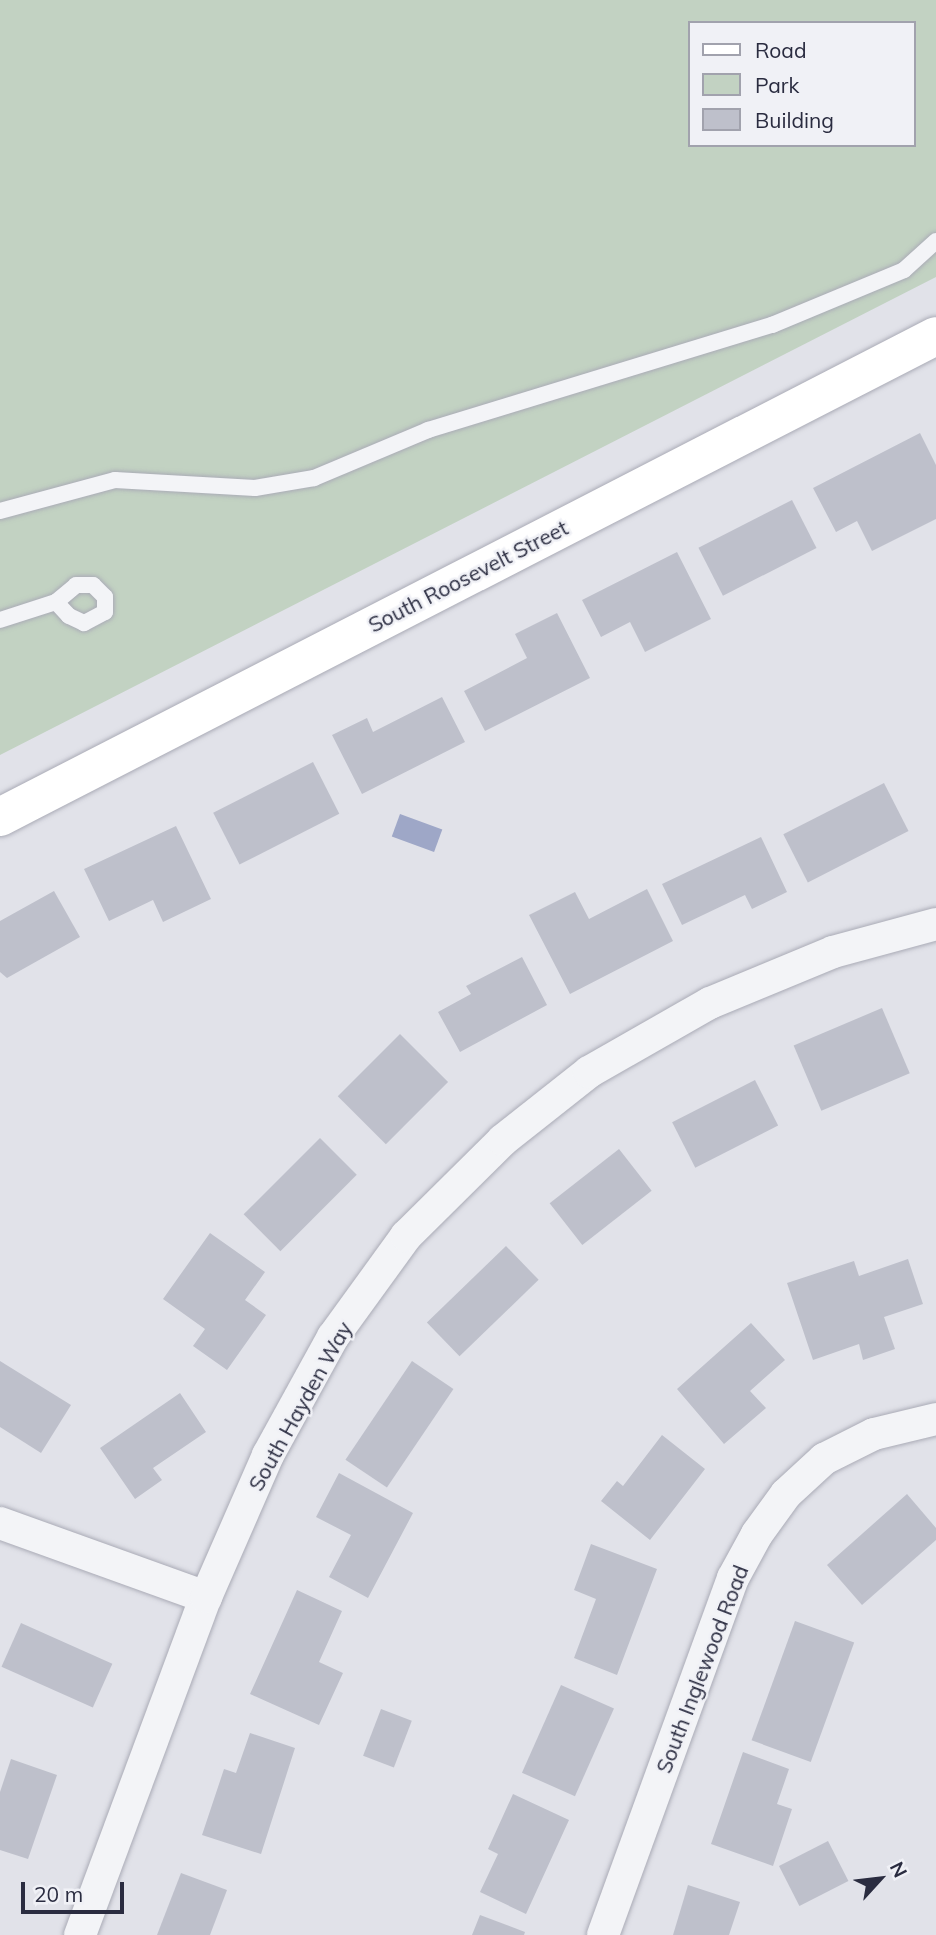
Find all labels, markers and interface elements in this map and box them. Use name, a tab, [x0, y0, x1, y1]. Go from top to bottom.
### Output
legend	[688, 21, 915, 147]
text: Road	[755, 37, 806, 63]
text: Park	[755, 72, 799, 98]
text: Building	[755, 107, 834, 133]
street label: South Roosevelt Street	[364, 515, 572, 637]
street label: South Hayden Way	[243, 1317, 357, 1495]
street label: South Inglewood Road	[651, 1561, 753, 1777]
north arrow	[845, 1844, 915, 1914]
text: N	[885, 1858, 913, 1881]
scale bar	[24, 1868, 128, 1912]
text: 20 m	[34, 1881, 83, 1907]

